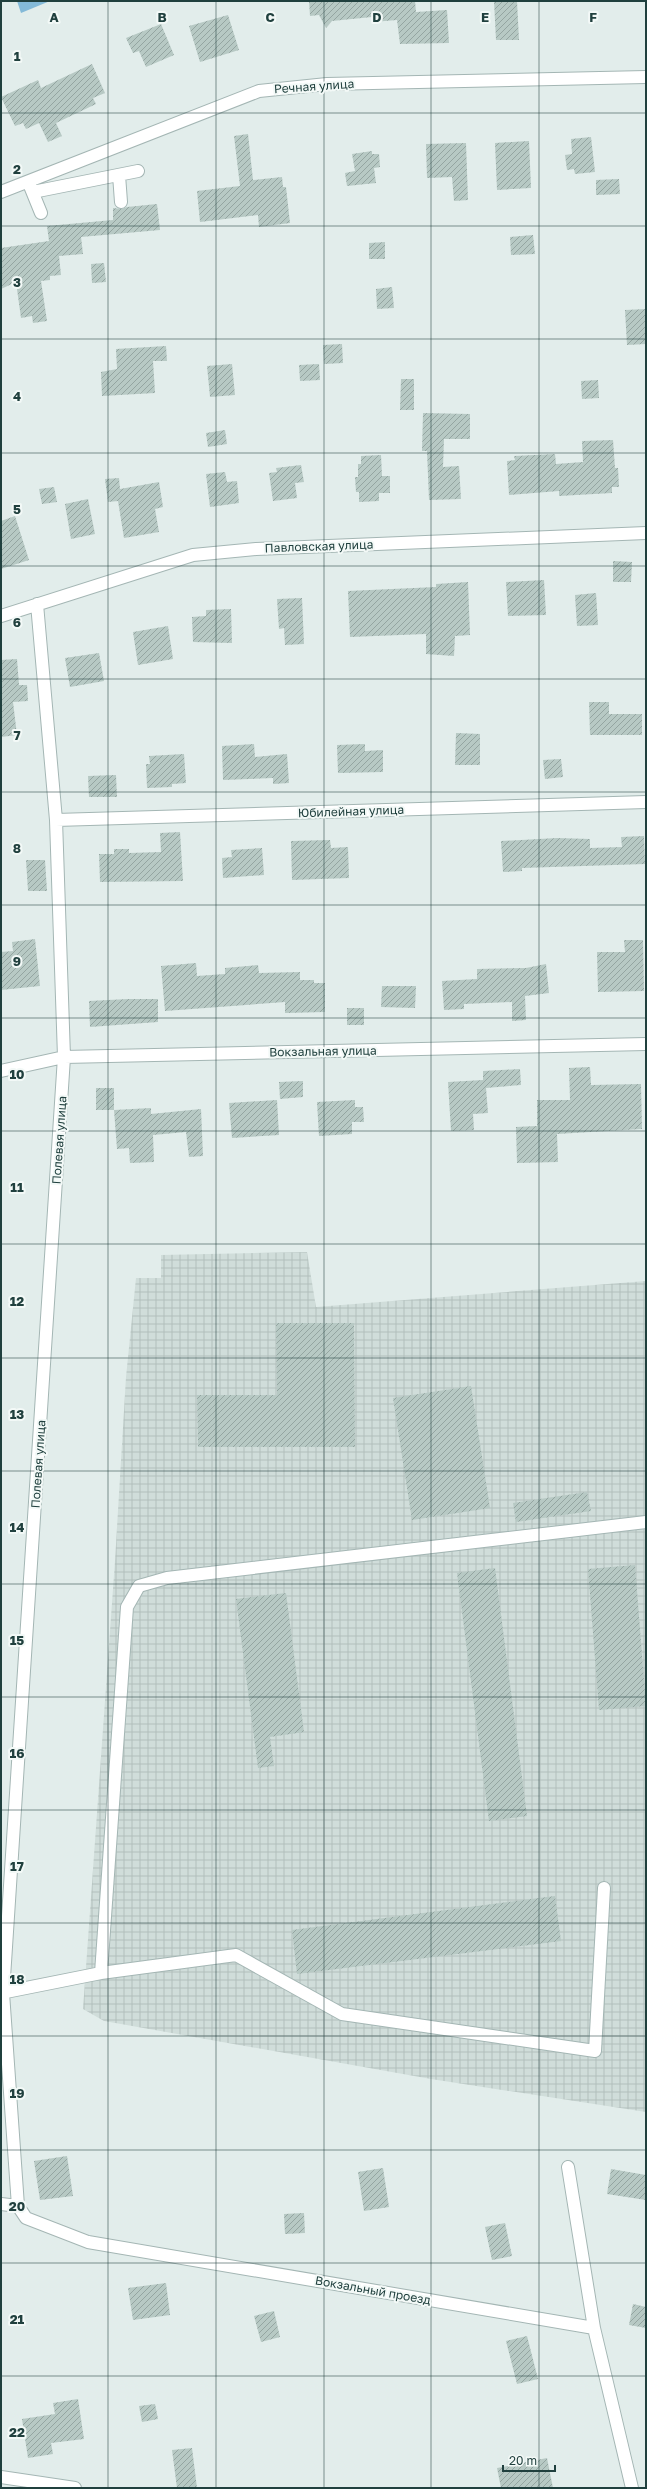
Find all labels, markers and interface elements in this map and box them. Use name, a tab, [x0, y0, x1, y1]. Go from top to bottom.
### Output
text: A	[49, 9, 59, 25]
text: B	[157, 9, 167, 25]
text: C	[265, 9, 275, 25]
text: D	[372, 9, 382, 25]
text: E	[481, 9, 489, 25]
text: F	[589, 9, 597, 25]
text: 1	[14, 48, 21, 64]
street label: Речная улица	[273, 76, 355, 96]
text: 2	[13, 161, 21, 177]
text: 3	[13, 274, 21, 290]
text: 4	[13, 388, 21, 404]
text: 5	[13, 501, 21, 517]
street label: Павловская улица	[264, 537, 374, 555]
text: 6	[13, 614, 21, 630]
text: 7	[13, 727, 21, 743]
street label: Юбилейная улица	[298, 802, 404, 820]
text: 8	[13, 840, 21, 856]
text: 9	[13, 953, 21, 969]
street label: Вокзальная улица	[269, 1043, 377, 1059]
text: 10	[9, 1066, 25, 1082]
street label: Полевая улица	[48, 1095, 70, 1185]
text: 11	[10, 1179, 24, 1195]
text: 12	[10, 1293, 24, 1309]
text: 13	[10, 1406, 24, 1422]
street label: Полевая улица	[27, 1419, 49, 1509]
text: 14	[10, 1519, 24, 1535]
text: 15	[10, 1632, 24, 1648]
text: 16	[10, 1745, 24, 1761]
text: 17	[10, 1858, 24, 1874]
text: 18	[9, 1971, 25, 1987]
text: 19	[10, 2085, 24, 2101]
text: 20	[9, 2198, 25, 2214]
street label: Вокзальный проезд	[314, 2272, 432, 2308]
text: 21	[10, 2311, 25, 2327]
text: 22	[9, 2424, 25, 2440]
scale bar	[503, 2447, 555, 2473]
text: 20 m	[509, 2453, 537, 2468]

